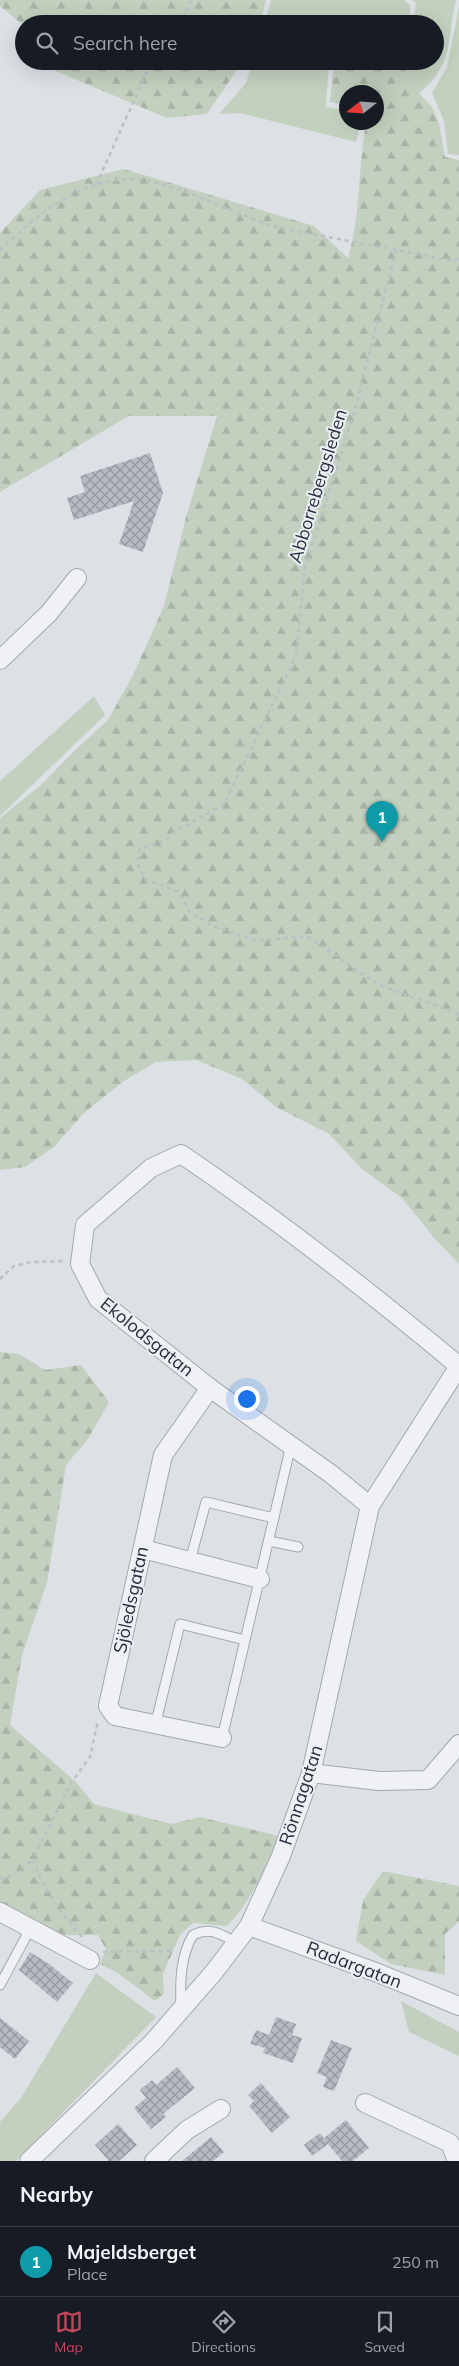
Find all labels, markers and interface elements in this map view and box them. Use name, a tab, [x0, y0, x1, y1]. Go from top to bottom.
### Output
search box	[15, 15, 444, 70]
icon: search	[33, 29, 61, 57]
text: Search here	[73, 31, 177, 55]
north arrow	[339, 85, 384, 130]
street label: Abborrebergsleden	[283, 406, 352, 566]
pin: 1	[366, 801, 398, 842]
street label: Ekolodsgatan	[96, 1292, 199, 1381]
your location	[234, 1386, 260, 1412]
street label: Sjöledsgatan	[108, 1544, 153, 1656]
street label: Rönnagatan	[274, 1742, 327, 1848]
street label: Radargatan	[303, 1936, 405, 1993]
text: Nearby	[20, 2181, 93, 2207]
text: Majeldsberget	[67, 2240, 196, 2264]
text: 1	[31, 2252, 41, 2272]
text: 250 m	[392, 2252, 439, 2272]
text: Place	[67, 2264, 107, 2284]
tab: Map	[54, 2308, 83, 2356]
tab: Directions	[191, 2308, 256, 2356]
tab: Saved	[364, 2308, 405, 2356]

